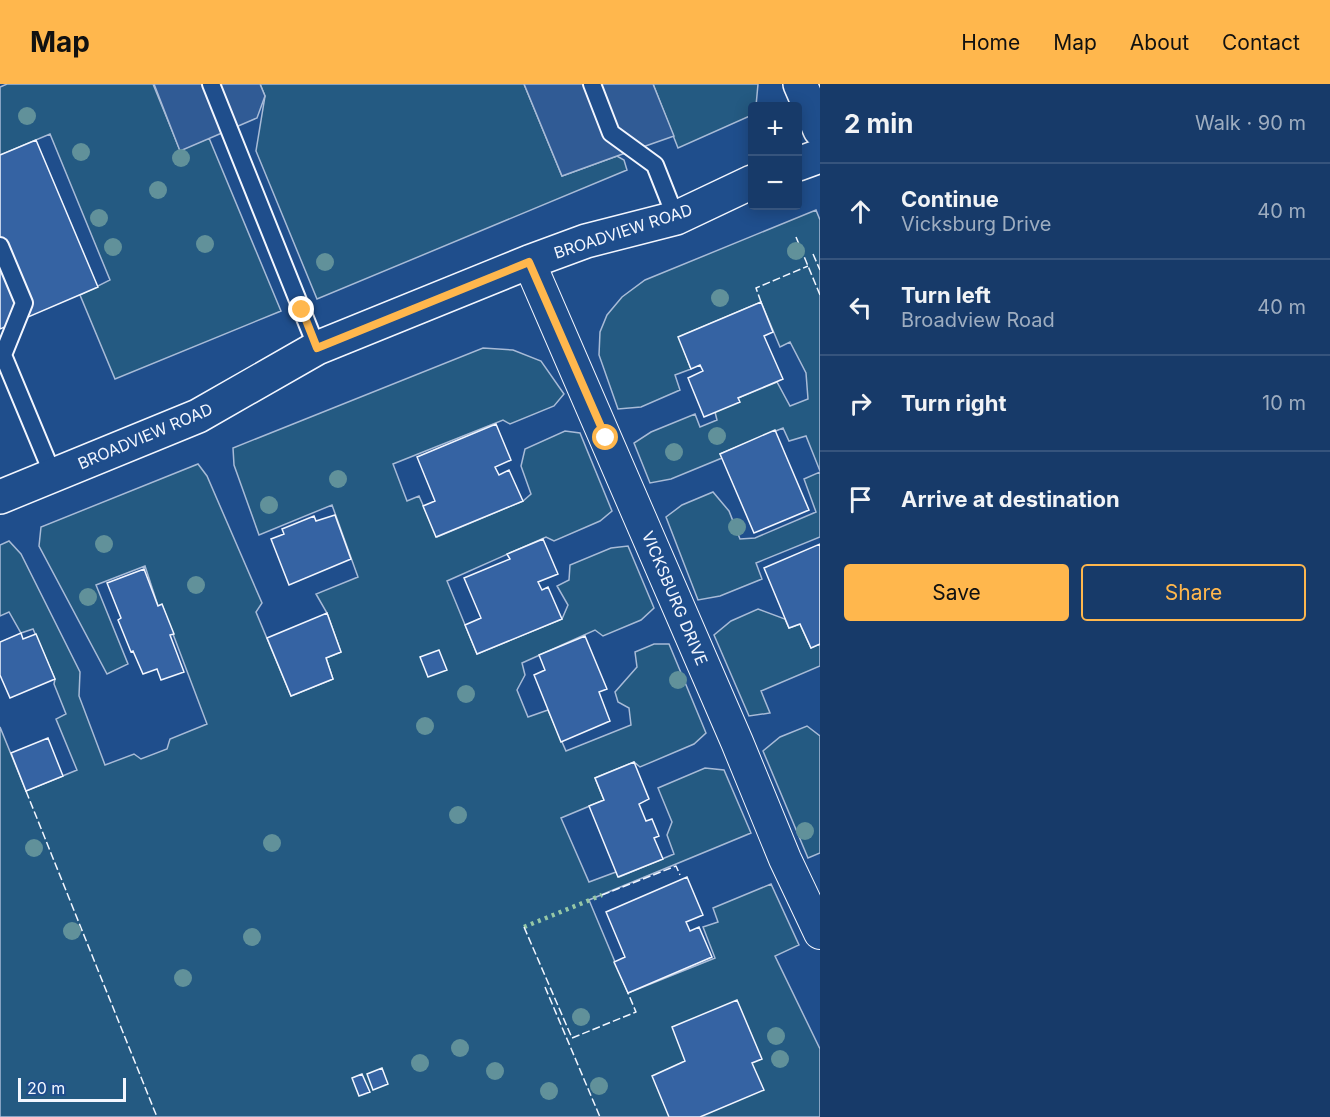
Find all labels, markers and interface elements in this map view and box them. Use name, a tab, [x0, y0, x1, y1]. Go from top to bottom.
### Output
text: Map	[30, 25, 90, 59]
text: Home	[961, 30, 1020, 55]
text: Map	[1053, 30, 1097, 55]
text: About	[1130, 30, 1189, 55]
text: Contact	[1222, 30, 1300, 55]
map controls	[748, 102, 802, 210]
button: +	[748, 102, 802, 156]
text: 2 min	[844, 108, 914, 139]
text: Walk · 90 m	[1195, 111, 1306, 135]
button: −	[748, 156, 802, 210]
text: Continue	[901, 186, 999, 212]
icon: ahead	[844, 195, 877, 228]
street label: BROADVIEW ROAD	[551, 199, 695, 263]
text: 40 m	[1257, 199, 1306, 223]
text: Vicksburg Drive	[901, 212, 1051, 236]
text: Turn left	[901, 282, 991, 308]
icon: left	[844, 291, 877, 324]
text: 40 m	[1257, 295, 1306, 319]
route end	[288, 296, 314, 322]
text: Broadview Road	[901, 308, 1055, 332]
icon: right	[844, 387, 877, 420]
text: Turn right	[901, 390, 1007, 416]
text: 10 m	[1262, 391, 1306, 415]
street label: BROADVIEW ROAD	[75, 399, 215, 473]
route start	[592, 424, 618, 450]
icon: arrive	[844, 483, 877, 516]
text: Arrive at destination	[901, 486, 1120, 512]
street label: VICKSBURG DRIVE	[638, 528, 712, 668]
button: Save	[844, 564, 1069, 621]
button: Share	[1081, 564, 1306, 621]
scale bar	[18, 1075, 126, 1102]
text: 20 m	[27, 1078, 65, 1098]

